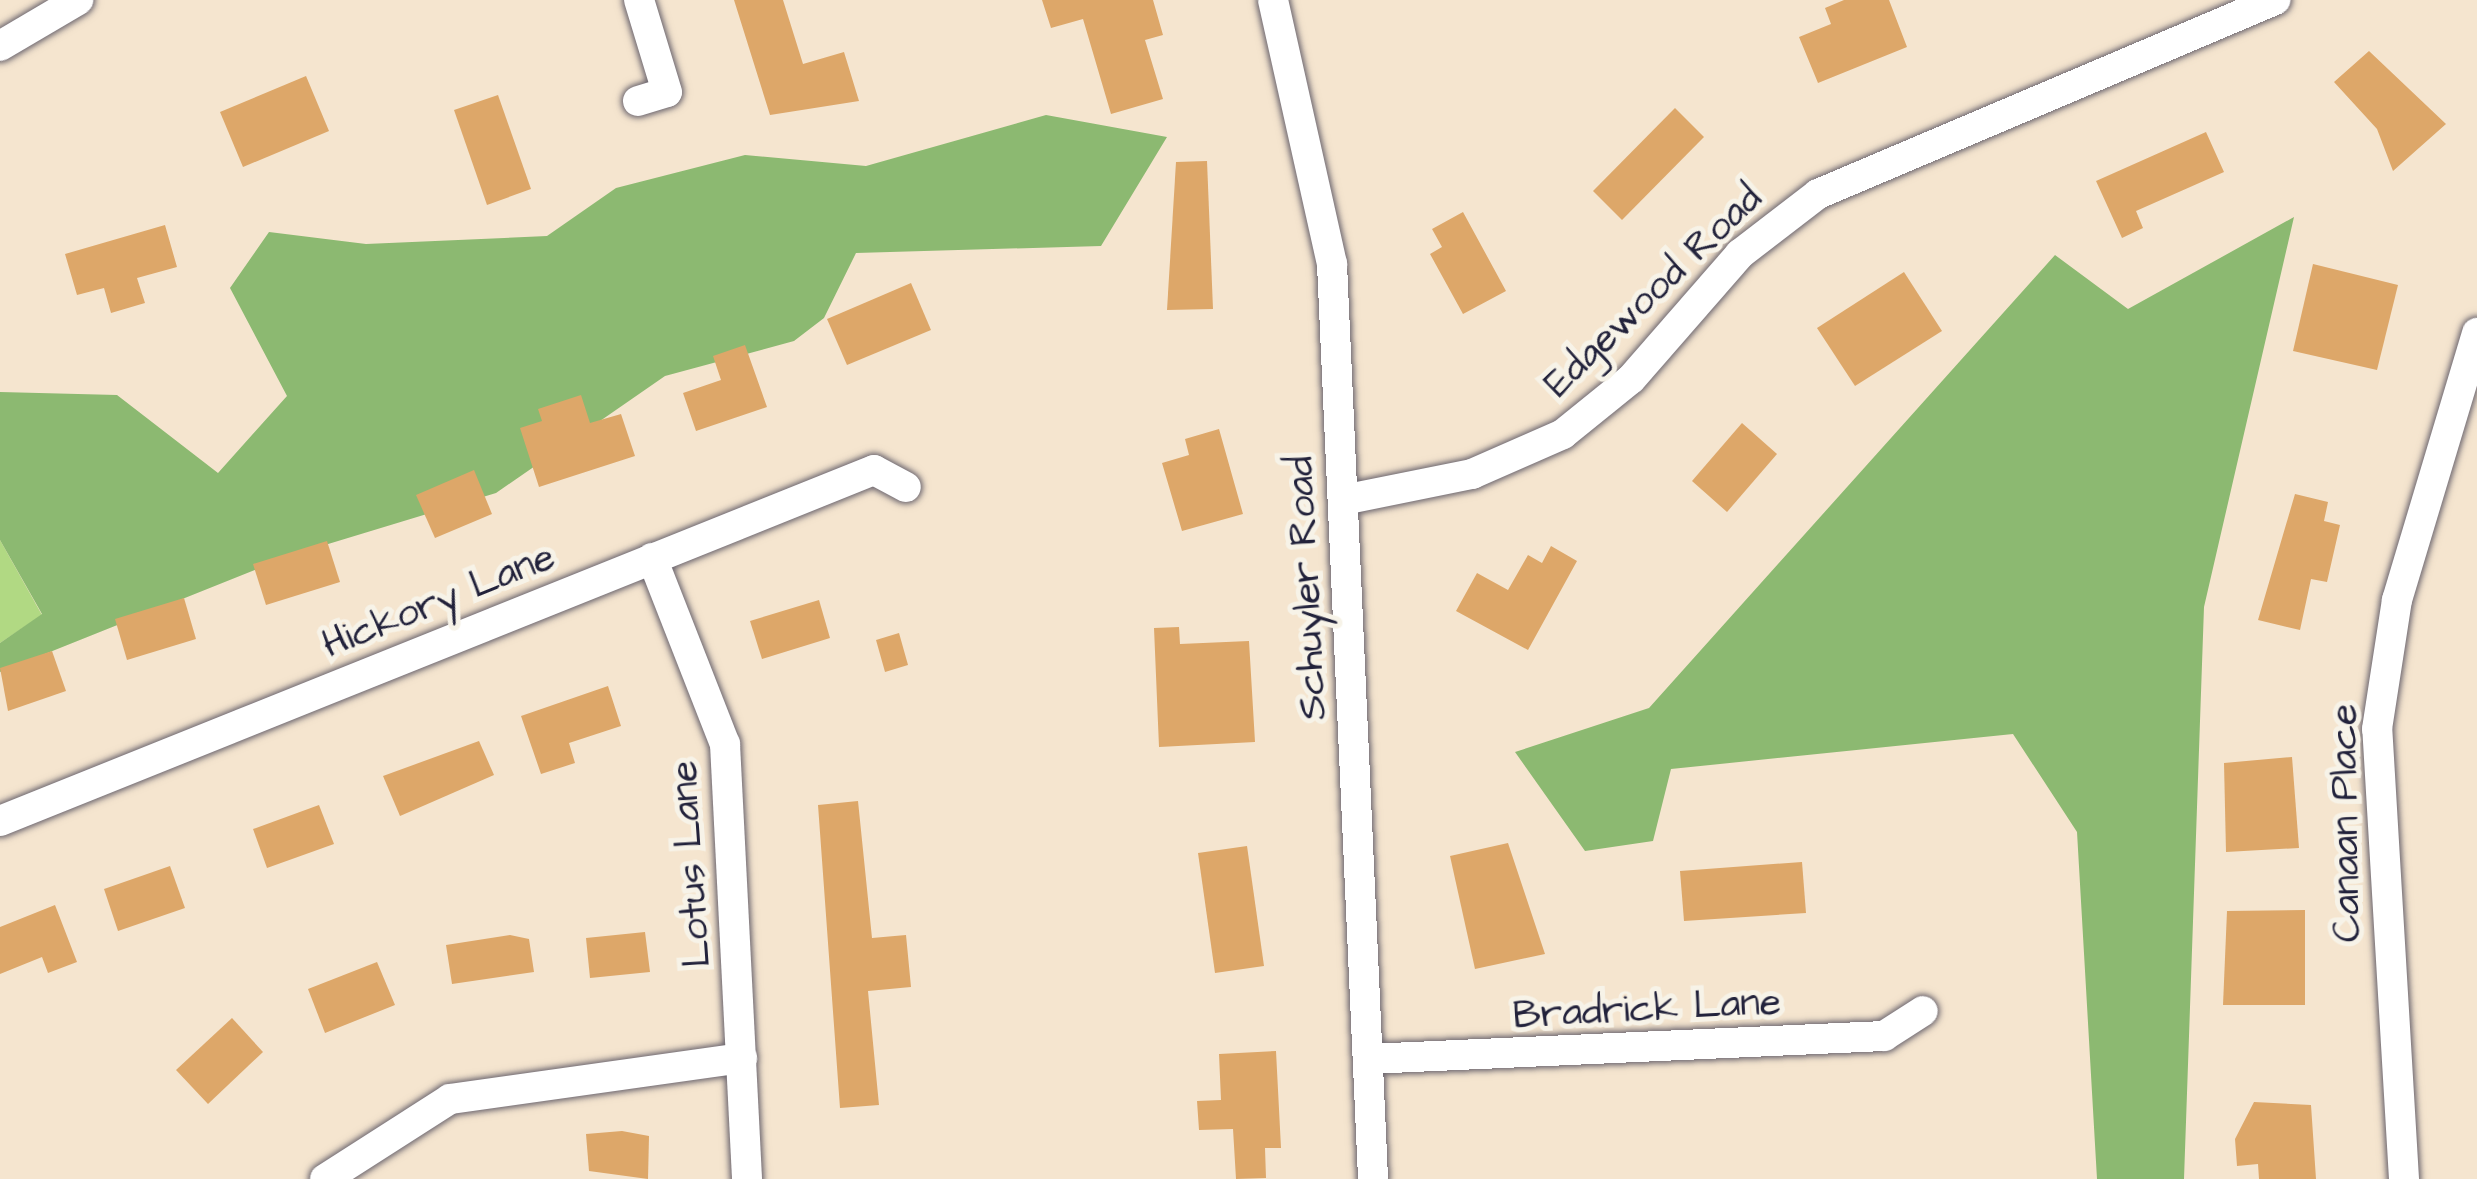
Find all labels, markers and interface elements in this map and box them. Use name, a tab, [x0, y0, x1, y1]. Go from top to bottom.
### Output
street label: Edgewood Road	[1535, 176, 1773, 408]
street label: Schuyler Road	[1278, 455, 1338, 721]
street label: Hickory Lane	[316, 534, 562, 670]
street label: Canaan Place	[2322, 703, 2372, 943]
street label: Lotus Lane	[661, 759, 723, 969]
street label: Bradrick Lane	[1512, 980, 1782, 1040]

